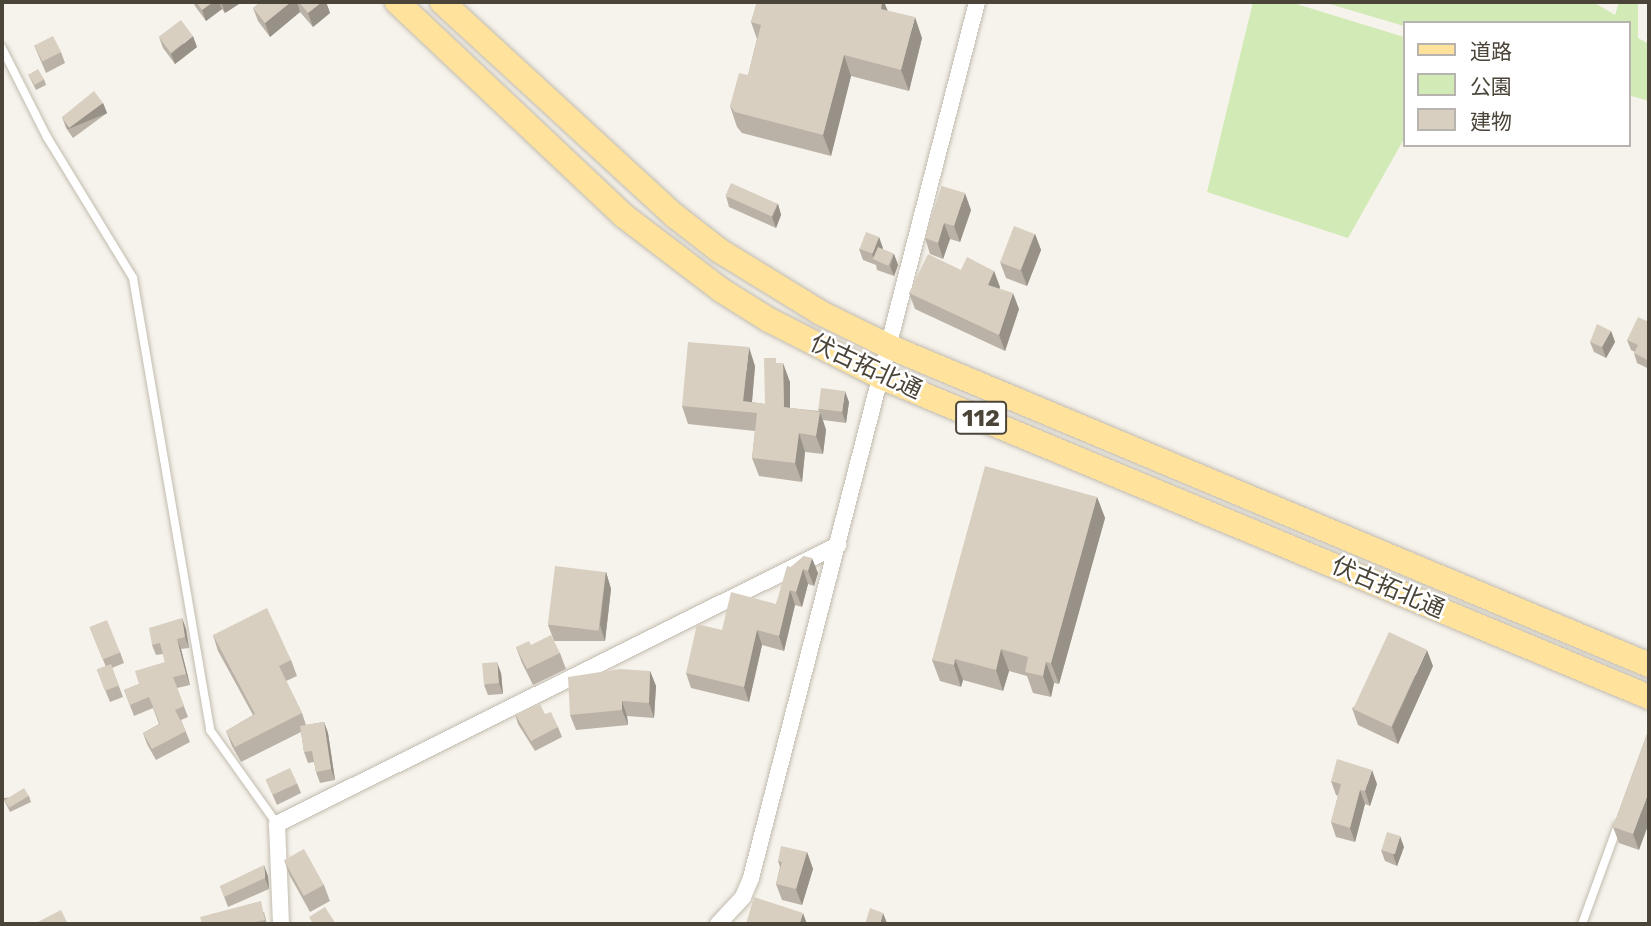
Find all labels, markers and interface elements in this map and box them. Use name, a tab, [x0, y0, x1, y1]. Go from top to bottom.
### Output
legend	[1402, 21, 1630, 147]
text: 道路	[1470, 39, 1512, 64]
text: 公園	[1470, 74, 1512, 99]
text: 建物	[1470, 109, 1512, 134]
street label: 伏古拓北通	[806, 329, 926, 405]
road number: 112	[955, 398, 1007, 438]
street label: 伏古拓北通	[1327, 551, 1449, 625]

